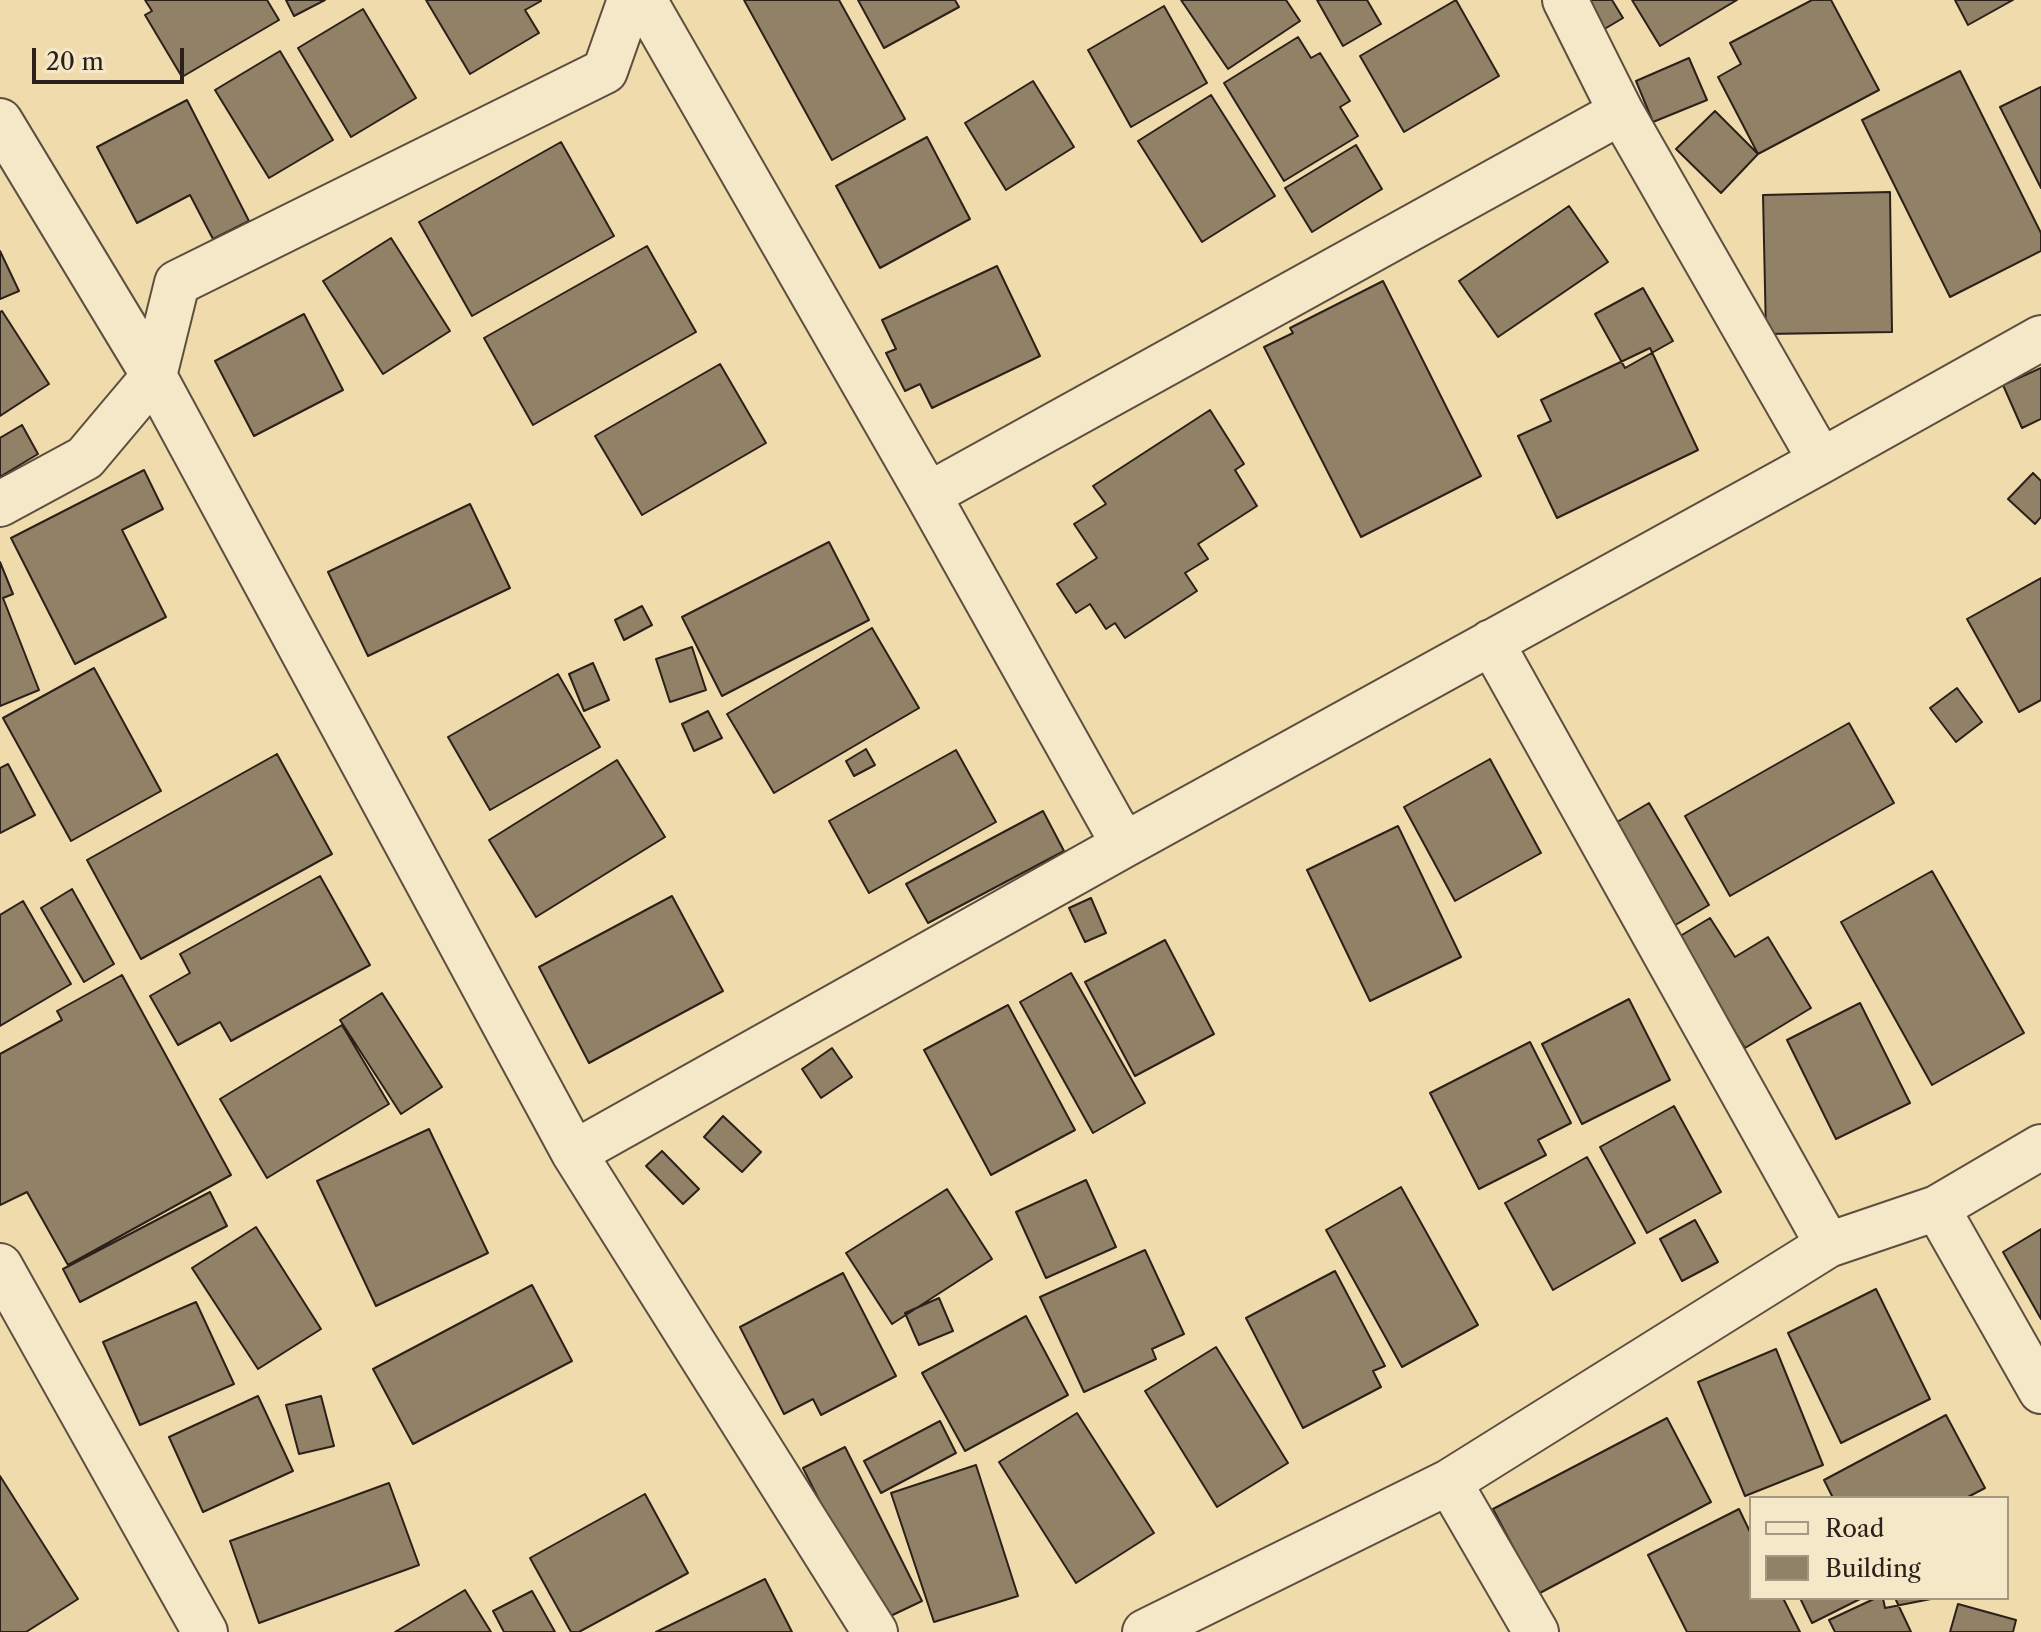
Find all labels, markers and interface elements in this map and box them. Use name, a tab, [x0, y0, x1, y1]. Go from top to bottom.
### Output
scale bar	[36, 32, 188, 82]
text: 20 m	[46, 47, 104, 76]
legend	[1749, 1496, 2009, 1600]
text: Road	[1825, 1514, 1884, 1543]
text: Building	[1825, 1554, 1921, 1583]

